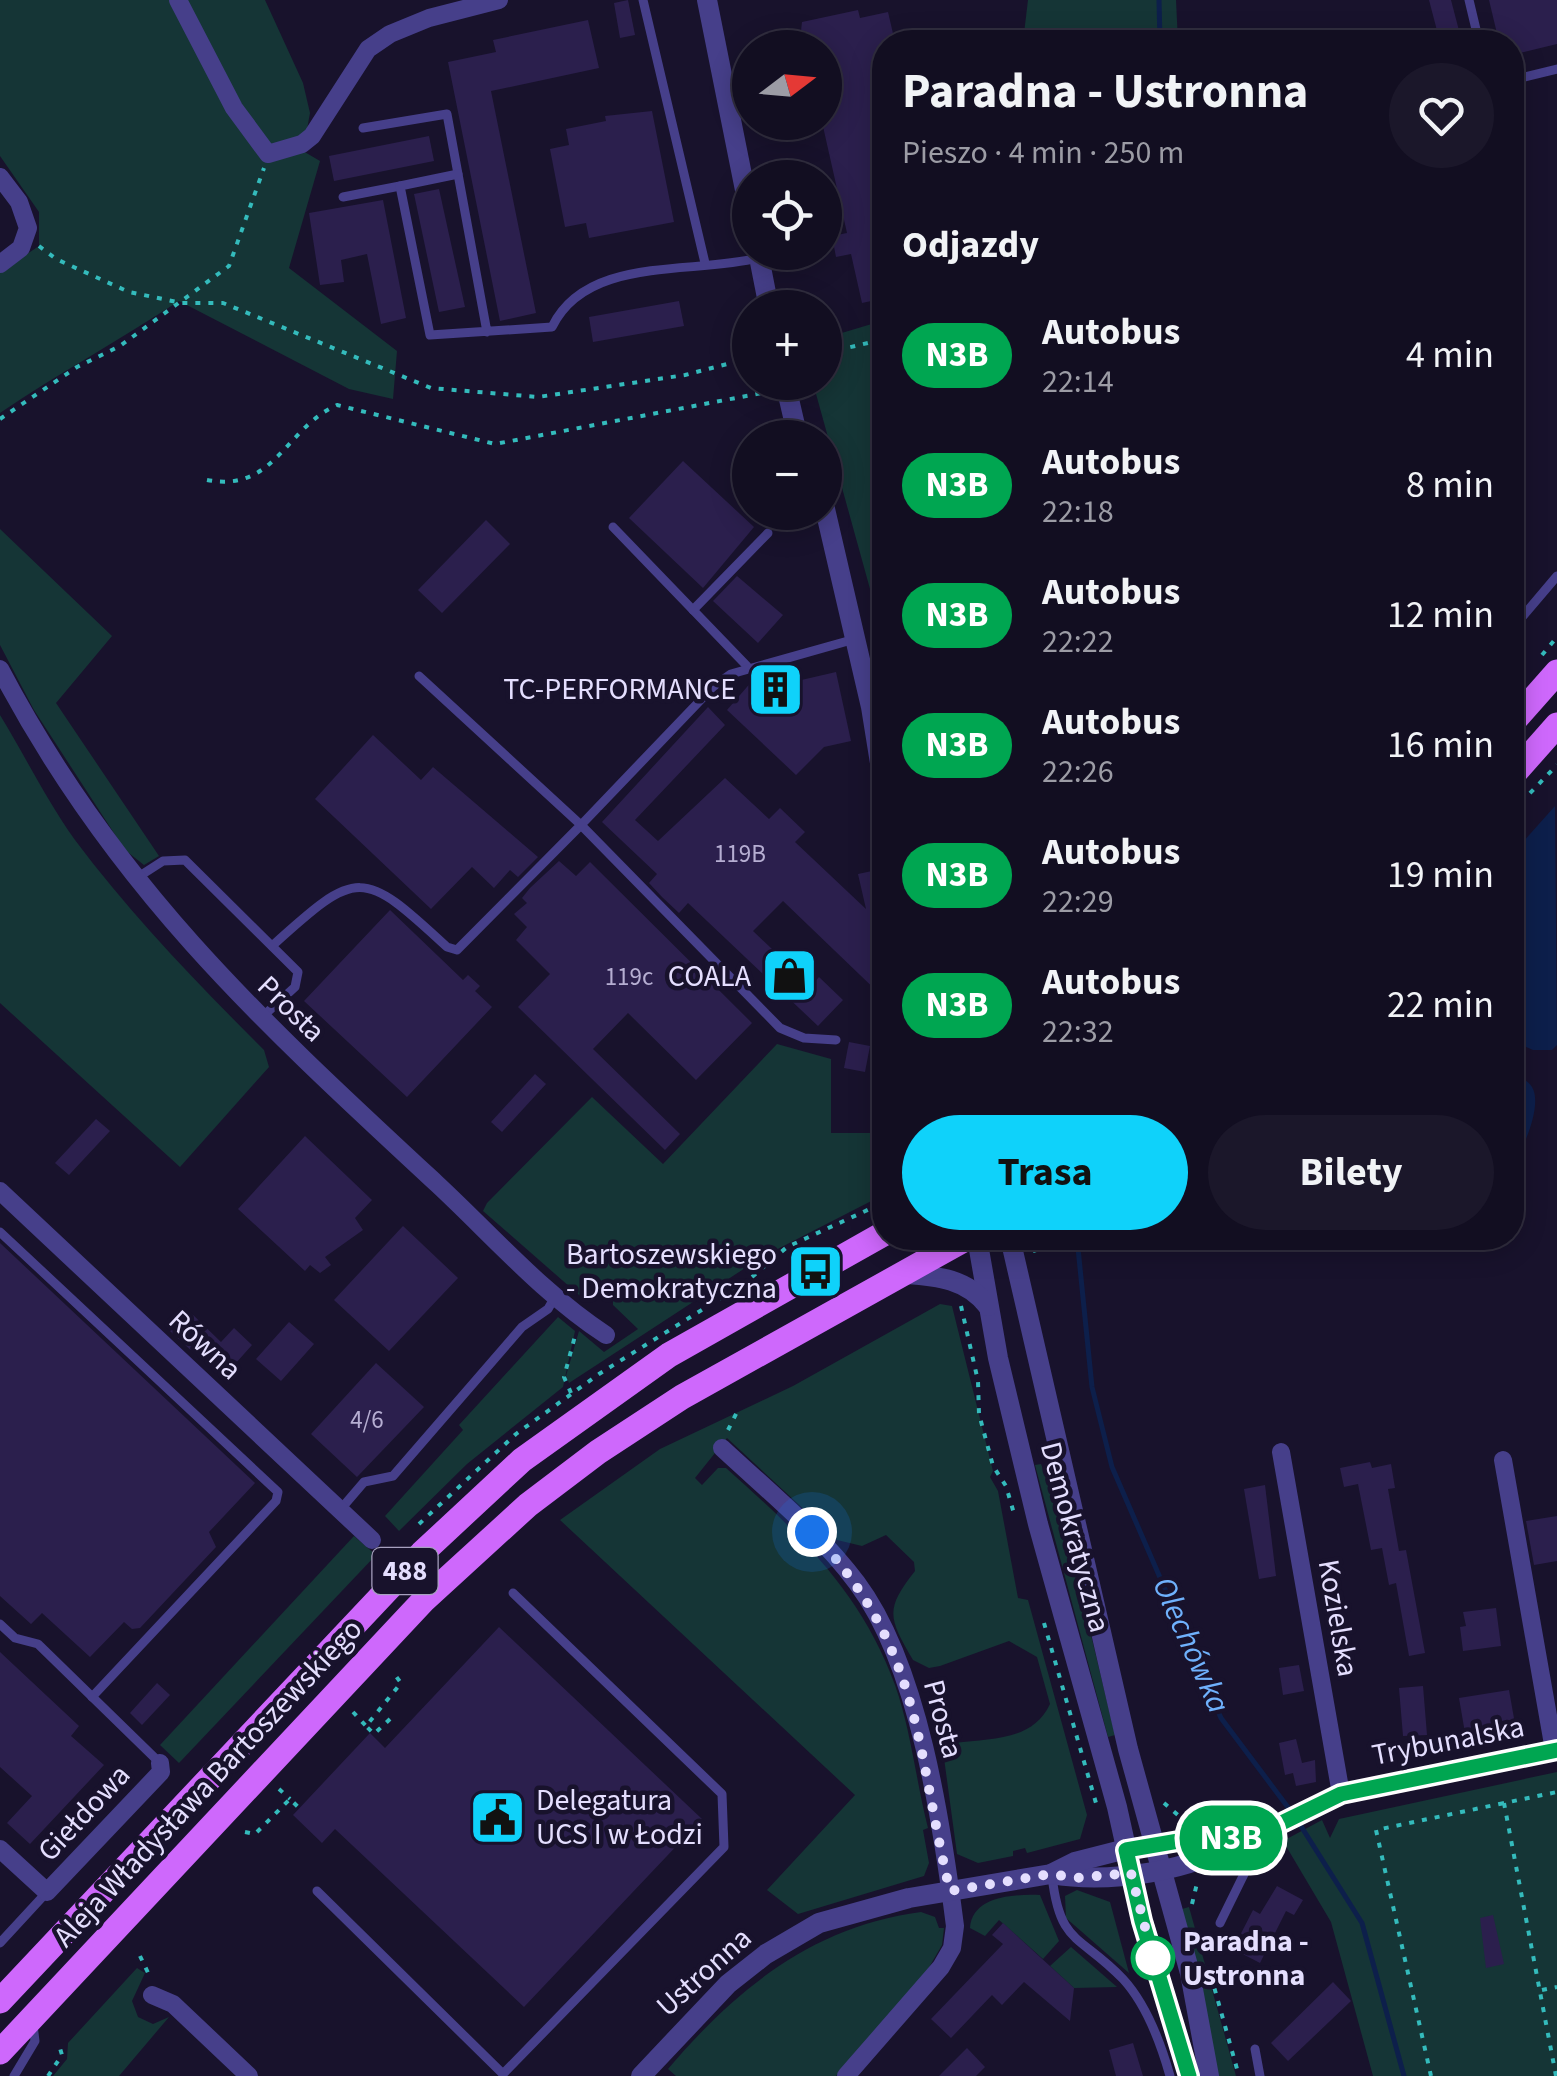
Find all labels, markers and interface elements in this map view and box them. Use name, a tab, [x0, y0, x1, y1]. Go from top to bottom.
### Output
north arrow	[732, 30, 842, 140]
map controls	[732, 30, 842, 530]
text: Paradna - Ustronna	[902, 58, 1308, 126]
button: heart	[1389, 63, 1494, 168]
text: Pieszo · 4 min · 250 m	[902, 130, 1184, 176]
button: locate	[732, 160, 842, 270]
text: Odjazdy	[902, 218, 1039, 272]
button: +	[732, 290, 842, 400]
text: Autobus	[1042, 305, 1180, 359]
text: 4 min	[1406, 328, 1494, 382]
text: N3B	[926, 330, 988, 380]
text: 22:14	[1042, 359, 1114, 405]
button: −	[732, 420, 842, 530]
text: Autobus	[1042, 435, 1180, 489]
text: 8 min	[1406, 458, 1494, 512]
text: N3B	[926, 460, 988, 510]
text: 22:18	[1042, 489, 1114, 535]
text: Autobus	[1042, 565, 1180, 619]
text: 12 min	[1387, 588, 1494, 642]
text: N3B	[926, 590, 988, 640]
text: 22:22	[1042, 619, 1114, 665]
building icon: TC-PERFORMANCE	[745, 659, 805, 719]
place label: TC-PERFORMANCE	[503, 668, 736, 711]
text: Autobus	[1042, 695, 1180, 749]
text: 16 min	[1387, 718, 1494, 772]
text: N3B	[926, 720, 988, 770]
text: 22:26	[1042, 749, 1114, 795]
text: Autobus	[1042, 825, 1180, 879]
house number: 119B	[714, 836, 766, 872]
text: 19 min	[1387, 848, 1494, 902]
text: N3B	[926, 850, 988, 900]
text: 22:29	[1042, 879, 1114, 925]
shop icon: COALA	[760, 946, 820, 1006]
place label: COALA	[668, 955, 752, 998]
text: Autobus	[1042, 955, 1180, 1009]
house number: 119c	[605, 959, 653, 995]
street label: Prosta	[247, 966, 335, 1052]
text: 22 min	[1387, 978, 1494, 1032]
text: N3B	[926, 980, 988, 1030]
text: 22:32	[1042, 1009, 1114, 1055]
button: Trasa	[902, 1115, 1188, 1230]
button: Bilety	[1208, 1115, 1494, 1230]
place label: Bartoszewskiego - Demokratyczna	[566, 1233, 777, 1310]
bus stop icon: Bartoszewskiego - Demokratyczna	[786, 1241, 846, 1301]
street label: Równa	[159, 1300, 251, 1390]
house number: 4/6	[350, 1402, 384, 1438]
street label: Demokratyczna	[1029, 1437, 1121, 1637]
your location	[787, 1507, 837, 1557]
road number: 488	[372, 1548, 438, 1594]
street label: Kozielska	[1307, 1556, 1369, 1680]
water label: Olechówka	[1141, 1569, 1241, 1721]
street label: Aleja Władysława Bartoszewskiego	[44, 1609, 372, 1957]
street label: Prosta	[912, 1675, 974, 1763]
street label: Trybunalska	[1368, 1705, 1528, 1777]
street label: Giełdowa	[28, 1755, 140, 1871]
place label: Delegatura UCS I w Łodzi	[536, 1779, 703, 1856]
public building icon: Delegatura UCS I w Łodzi	[467, 1787, 527, 1847]
line badge: N3B	[1174, 1806, 1288, 1870]
text: N3B	[1200, 1813, 1262, 1863]
street label: Ustronna	[647, 1917, 761, 2027]
place label: Paradna - Ustronna	[1183, 1920, 1309, 1997]
marker: Paradna - Ustronna	[1132, 1937, 1174, 1979]

